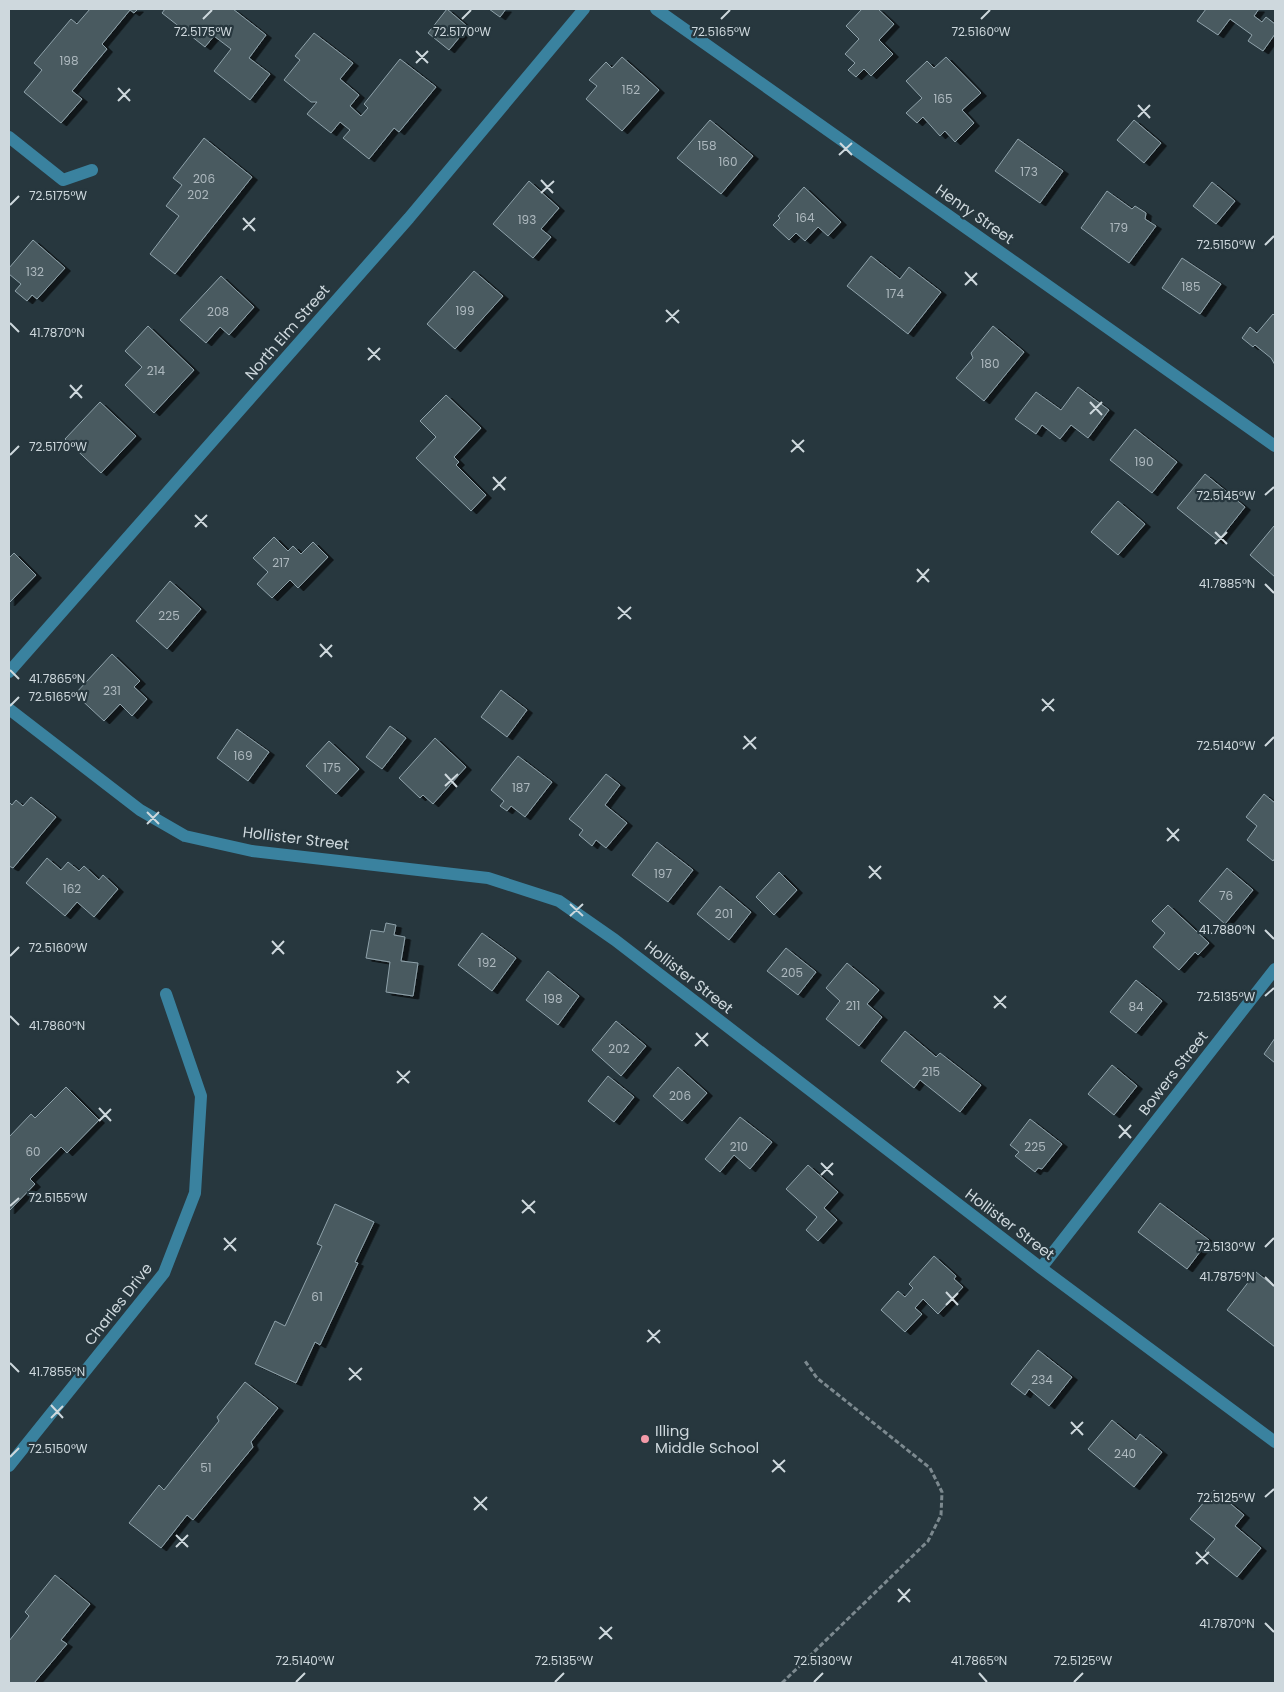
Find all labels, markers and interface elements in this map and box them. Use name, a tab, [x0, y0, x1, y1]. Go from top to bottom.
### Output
text: 72.5175°W	[174, 23, 232, 40]
text: 72.5170°W	[433, 23, 491, 40]
text: 72.5165°W	[691, 23, 751, 40]
text: 72.5160°W	[951, 23, 1011, 40]
house number: 198	[60, 52, 78, 69]
house number: 152	[622, 81, 640, 98]
house number: 165	[934, 90, 953, 107]
house number: 158	[698, 137, 716, 154]
house number: 160	[719, 153, 738, 170]
house number: 173	[1020, 163, 1038, 180]
house number: 206	[193, 170, 215, 187]
street label: Henry Street	[932, 179, 1018, 249]
house number: 202	[187, 186, 209, 203]
text: 72.5175°W	[29, 187, 87, 204]
house number: 164	[795, 209, 815, 226]
house number: 193	[518, 211, 536, 228]
house number: 179	[1110, 219, 1128, 236]
text: 72.5150°W	[1196, 236, 1256, 253]
house number: 132	[26, 263, 44, 280]
house number: 185	[1182, 278, 1200, 295]
street label: North Elm Street	[240, 280, 334, 384]
house number: 174	[886, 285, 904, 302]
house number: 199	[456, 302, 474, 319]
house number: 208	[207, 303, 229, 320]
text: 41.7870°N	[29, 324, 85, 341]
house number: 180	[981, 355, 999, 372]
house number: 214	[147, 362, 166, 379]
text: 72.5170°W	[29, 438, 87, 455]
house number: 190	[1135, 453, 1153, 470]
text: 72.5145°W	[1196, 487, 1256, 504]
house number: 217	[272, 554, 290, 571]
text: 41.7885°N	[1199, 575, 1255, 592]
house number: 225	[158, 607, 180, 624]
text: 41.7865°N	[29, 670, 85, 687]
house number: 231	[103, 682, 121, 699]
text: 72.5165°W	[28, 688, 88, 705]
text: 72.5140°W	[1196, 737, 1256, 754]
house number: 169	[233, 747, 253, 764]
house number: 175	[323, 759, 341, 776]
house number: 187	[512, 779, 530, 796]
street label: Hollister Street	[242, 821, 350, 855]
house number: 197	[654, 865, 672, 882]
house number: 162	[63, 880, 81, 897]
house number: 76	[1219, 887, 1233, 904]
house number: 201	[715, 905, 733, 922]
text: 41.7880°N	[1199, 921, 1255, 938]
street label: Hollister Street	[640, 936, 738, 1018]
text: 72.5160°W	[28, 939, 88, 956]
house number: 192	[478, 954, 496, 971]
house number: 205	[781, 964, 803, 981]
text: 72.5135°W	[1197, 988, 1256, 1005]
house number: 198	[544, 990, 562, 1007]
house number: 211	[846, 997, 860, 1014]
house number: 84	[1128, 998, 1144, 1015]
text: 41.7860°N	[29, 1017, 85, 1034]
street label: Bowers Street	[1133, 1026, 1213, 1120]
house number: 202	[608, 1040, 630, 1057]
house number: 215	[922, 1063, 940, 1080]
house number: 206	[669, 1087, 691, 1104]
house number: 210	[730, 1138, 748, 1155]
house number: 225	[1024, 1138, 1046, 1155]
house number: 60	[25, 1143, 41, 1160]
street label: Hollister Street	[961, 1183, 1059, 1265]
text: 72.5155°W	[28, 1189, 88, 1206]
text: 72.5130°W	[1197, 1238, 1256, 1255]
street label: Charles Drive	[79, 1258, 157, 1350]
text: 41.7875°N	[1199, 1268, 1255, 1285]
house number: 61	[311, 1288, 323, 1305]
text: 41.7855°N	[29, 1363, 85, 1380]
house number: 234	[1031, 1371, 1053, 1388]
place label: Illing Middle School	[655, 1420, 759, 1458]
marker: Illing Middle School	[639, 1433, 651, 1445]
text: 72.5150°W	[28, 1440, 88, 1457]
house number: 240	[1114, 1445, 1136, 1462]
house number: 51	[200, 1459, 212, 1476]
text: 72.5125°W	[1197, 1489, 1255, 1506]
text: 41.7870°N	[1199, 1615, 1255, 1632]
text: 72.5140°W	[275, 1652, 335, 1669]
text: 72.5135°W	[535, 1652, 594, 1669]
text: 72.5130°W	[794, 1652, 853, 1669]
text: 41.7865°N	[951, 1652, 1007, 1669]
text: 72.5125°W	[1054, 1652, 1112, 1669]

